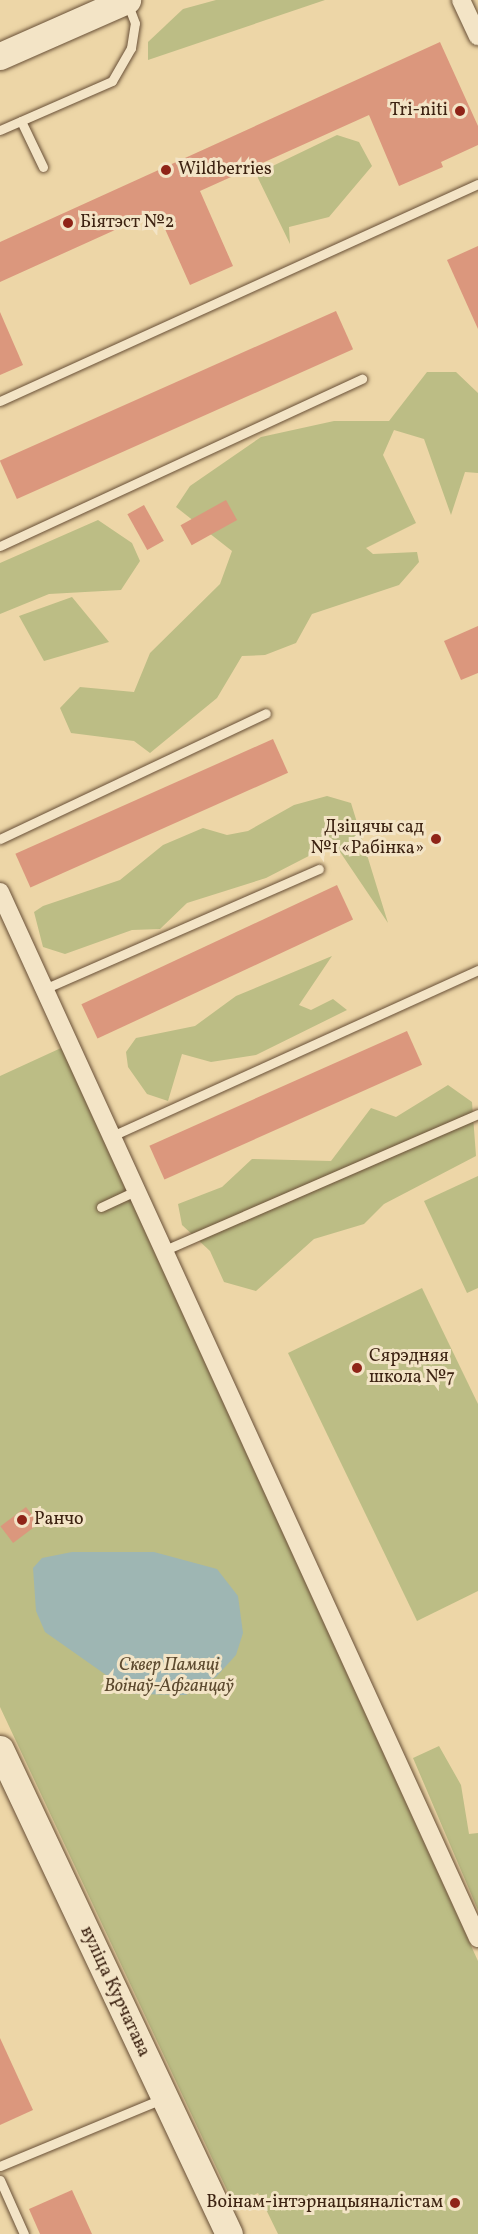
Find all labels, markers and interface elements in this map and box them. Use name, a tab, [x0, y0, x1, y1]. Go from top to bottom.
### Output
place label: Tri-niti	[390, 100, 448, 122]
marker: Tri-niti	[453, 104, 467, 118]
place label: Wildberries	[178, 159, 272, 181]
marker: Wildberries	[159, 163, 173, 177]
place label: Біятэст №2	[80, 212, 174, 234]
marker: Біятэст №2	[61, 216, 75, 230]
place label: Дзіцячы сад №1 «Рабінка»	[310, 818, 424, 860]
marker: Дзіцячы сад №1 «Рабінка»	[429, 832, 443, 846]
place label: Сярэдняя школа №7	[369, 1347, 455, 1390]
marker: Сярэдняя школа №7	[350, 1361, 364, 1375]
place label: Ранчо	[34, 1509, 84, 1531]
marker: Ранчо	[15, 1513, 29, 1527]
park label: Сквер Памяці Воінаў-Афганцаў	[104, 1656, 234, 1698]
street label: вуліца Курчатава	[74, 1923, 154, 2061]
place label: Воінам-інтэрнацыяналістам	[206, 2192, 443, 2214]
marker: Воінам-інтэрнацыяналістам	[448, 2196, 462, 2210]

